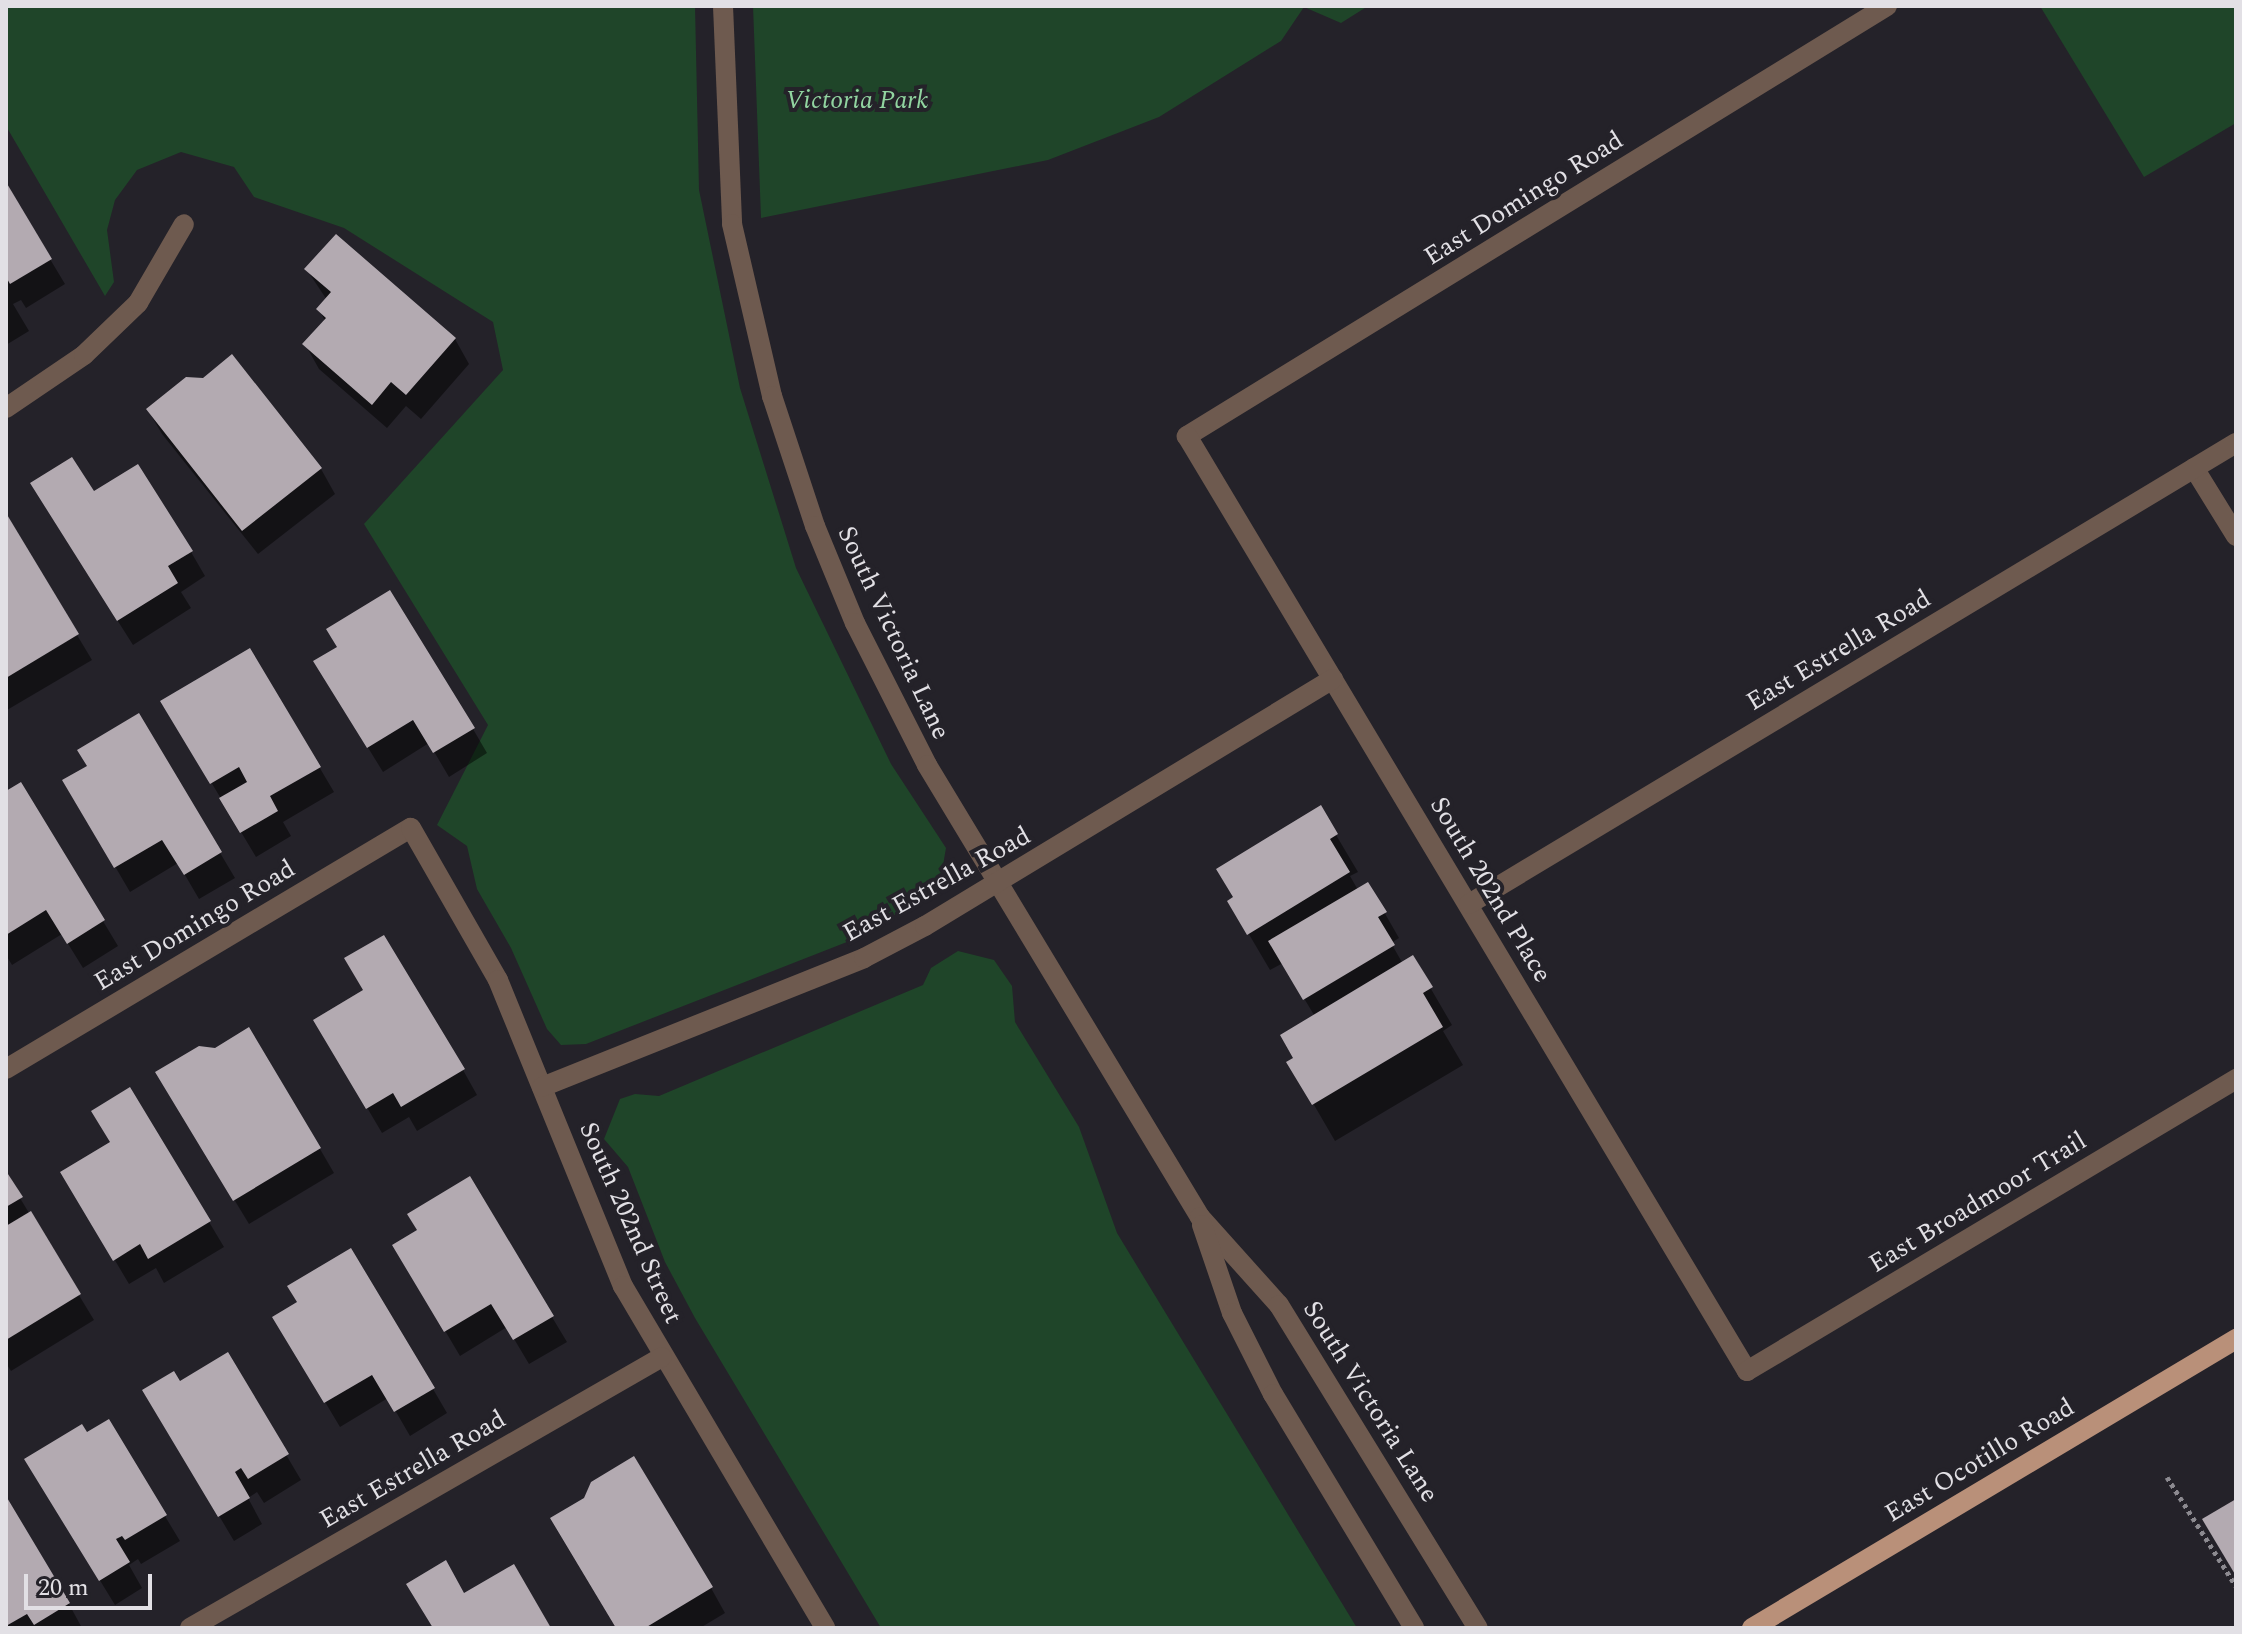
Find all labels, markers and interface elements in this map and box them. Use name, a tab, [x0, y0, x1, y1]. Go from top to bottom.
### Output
park label: Victoria Park	[786, 85, 928, 117]
street label: East Domingo Road	[1419, 125, 1629, 273]
street label: South Victoria Lane	[830, 522, 956, 744]
street label: East Estrella Road	[1741, 584, 1937, 718]
street label: South 202nd Place	[1422, 792, 1558, 988]
street label: East Estrella Road	[838, 821, 1036, 949]
street label: East Domingo Road	[89, 854, 301, 998]
street label: South 202nd Street	[572, 1117, 688, 1329]
street label: East Broadmoor Trail	[1864, 1126, 2092, 1280]
street label: South Victoria Lane	[1295, 1296, 1445, 1508]
street label: East Ocotillo Road	[1880, 1392, 2080, 1530]
street label: East Estrella Road	[314, 1404, 512, 1536]
scale bar	[28, 1558, 156, 1608]
text: 20 m	[38, 1570, 89, 1606]

